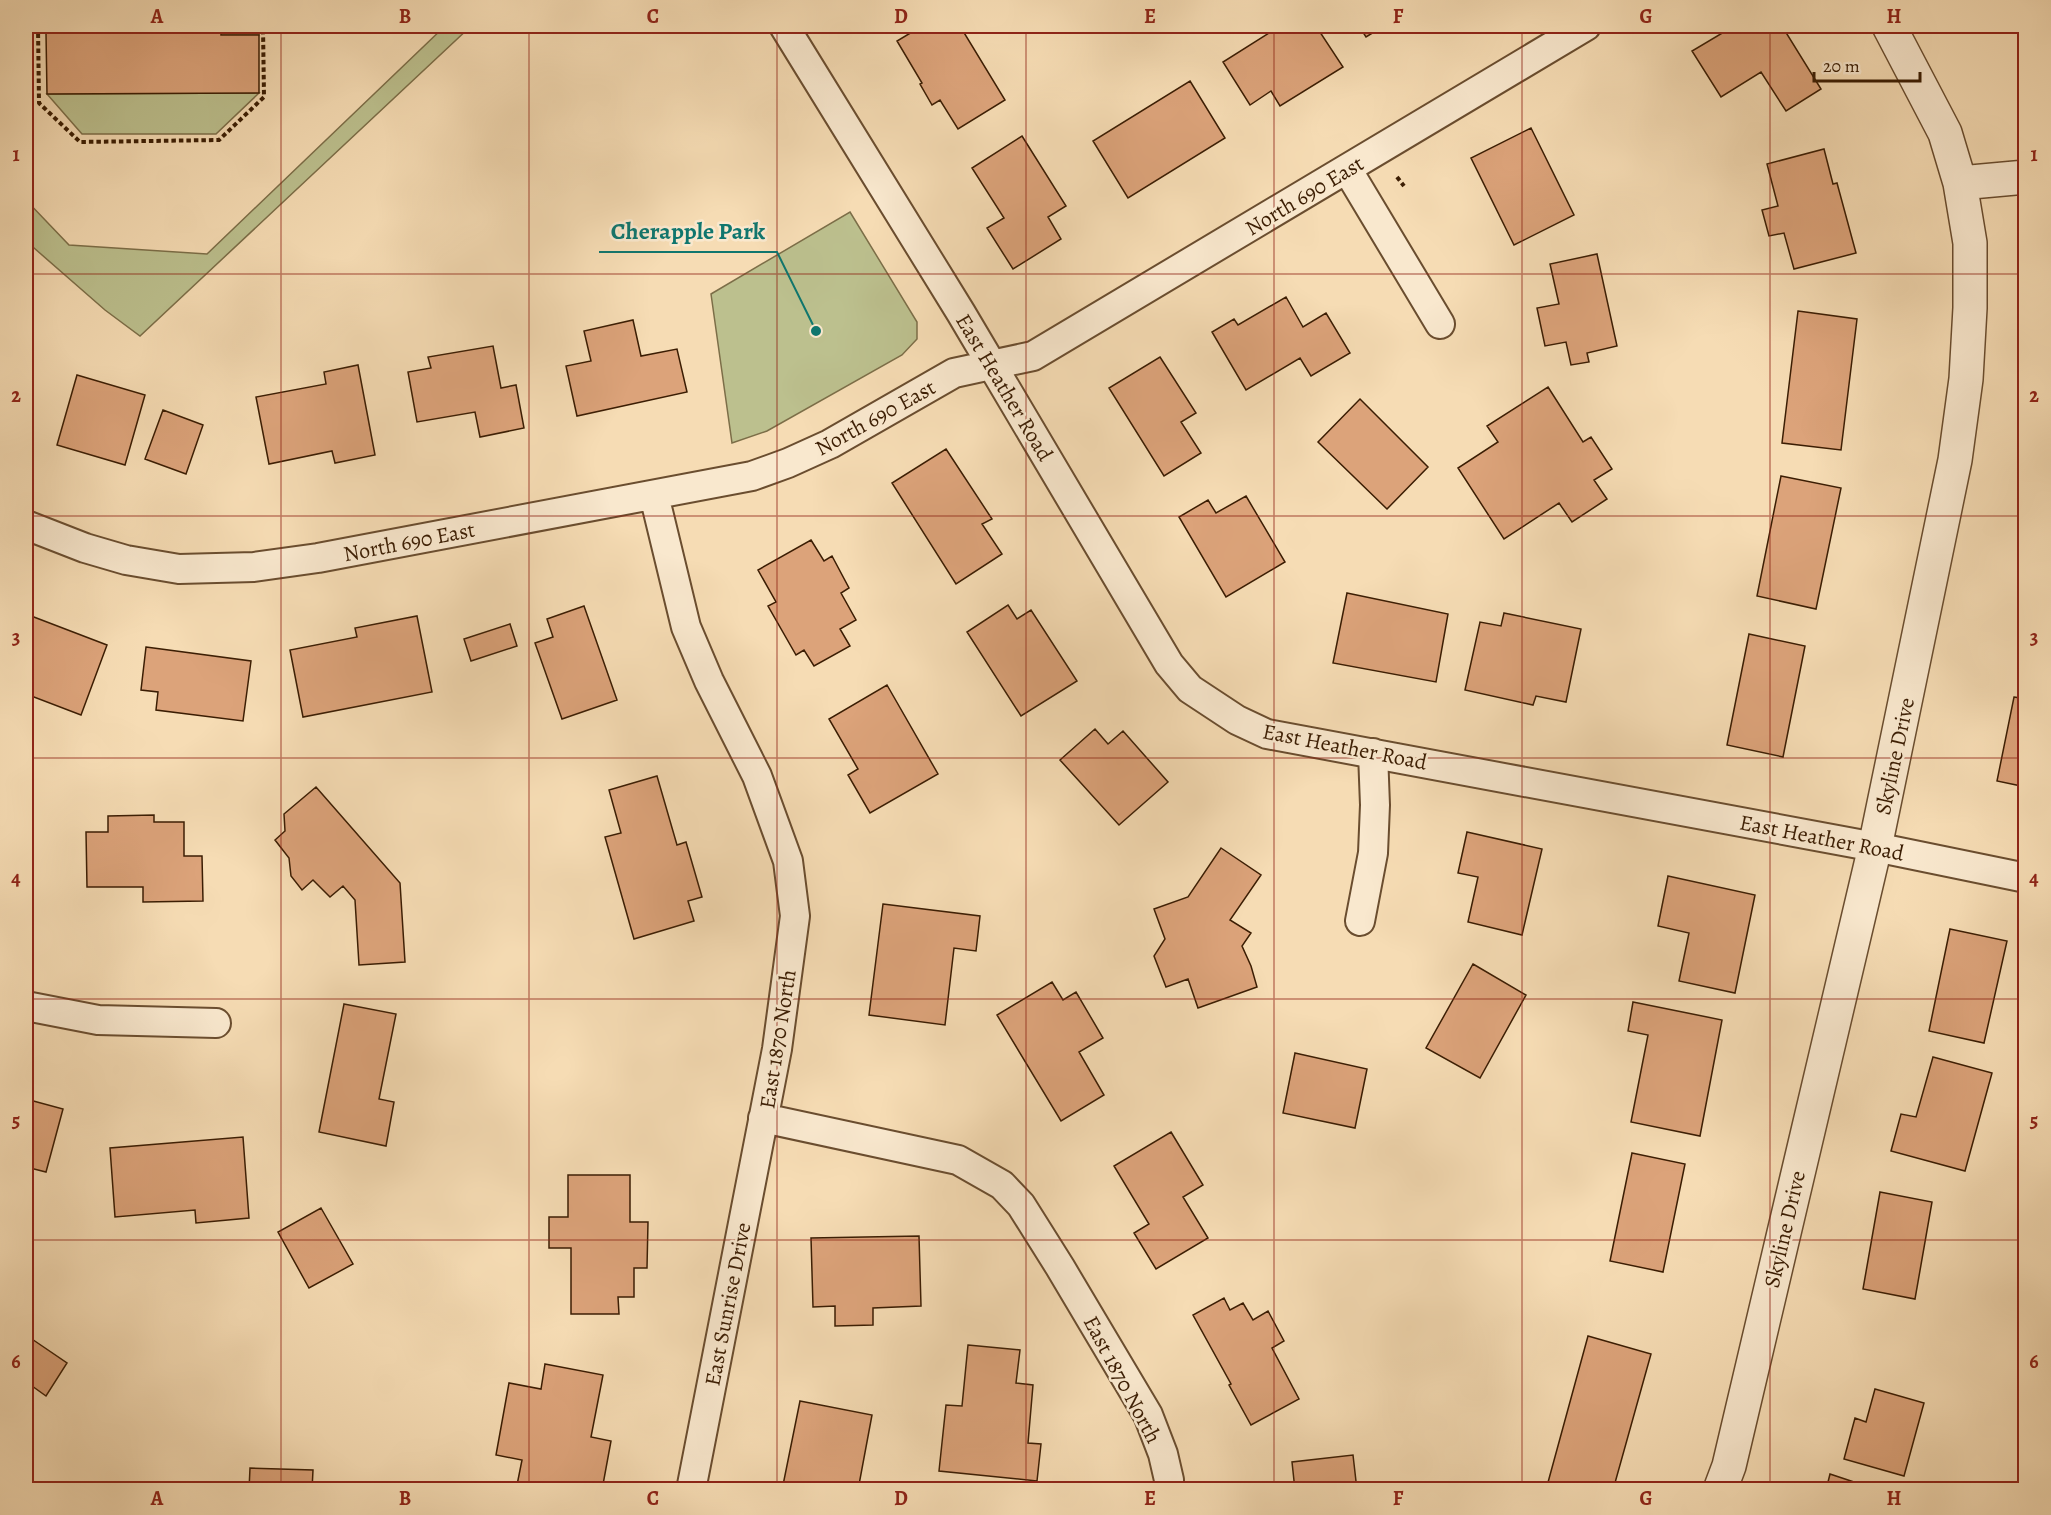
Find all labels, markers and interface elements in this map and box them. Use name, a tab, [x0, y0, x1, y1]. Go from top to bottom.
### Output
text: A	[150, 3, 164, 30]
text: B	[399, 3, 411, 30]
text: C	[647, 3, 659, 30]
text: D	[894, 3, 908, 30]
text: E	[1144, 3, 1156, 30]
text: F	[1393, 3, 1404, 30]
text: G	[1639, 3, 1653, 30]
text: H	[1887, 3, 1902, 30]
scale bar	[1814, 45, 1920, 83]
text: 20 m	[1823, 54, 1860, 78]
text: 1	[12, 141, 20, 168]
text: 1	[2030, 141, 2038, 168]
street label: North 690 East	[1240, 149, 1369, 243]
callout: Cherapple Park	[599, 210, 777, 252]
text: Cherapple Park	[611, 215, 766, 247]
street label: East Heather Road	[948, 308, 1060, 467]
street label: North 690 East	[810, 372, 941, 463]
text: 2	[11, 382, 21, 409]
text: 2	[2029, 382, 2039, 409]
street label: North 690 East	[341, 515, 477, 569]
text: 3	[12, 624, 20, 651]
text: 3	[2030, 624, 2038, 651]
street label: Skyline Drive	[1868, 695, 1922, 818]
street label: East Heather Road	[1260, 716, 1430, 778]
street label: East Heather Road	[1737, 807, 1907, 869]
text: 4	[11, 865, 21, 892]
text: 4	[2029, 865, 2039, 892]
street label: East 1870 North	[752, 967, 804, 1111]
text: 5	[12, 1107, 20, 1134]
text: 5	[2030, 1107, 2038, 1134]
street label: Skyline Drive	[1757, 1168, 1813, 1291]
street label: East Sunrise Drive	[697, 1220, 759, 1389]
street label: East 1870 North	[1076, 1310, 1168, 1449]
text: 6	[11, 1348, 21, 1375]
text: 6	[2029, 1348, 2039, 1375]
text: A	[150, 1485, 164, 1512]
text: B	[399, 1485, 411, 1512]
text: C	[647, 1485, 659, 1512]
text: D	[894, 1485, 908, 1512]
text: E	[1144, 1485, 1156, 1512]
text: F	[1393, 1485, 1404, 1512]
text: G	[1639, 1485, 1653, 1512]
text: H	[1887, 1485, 1902, 1512]

